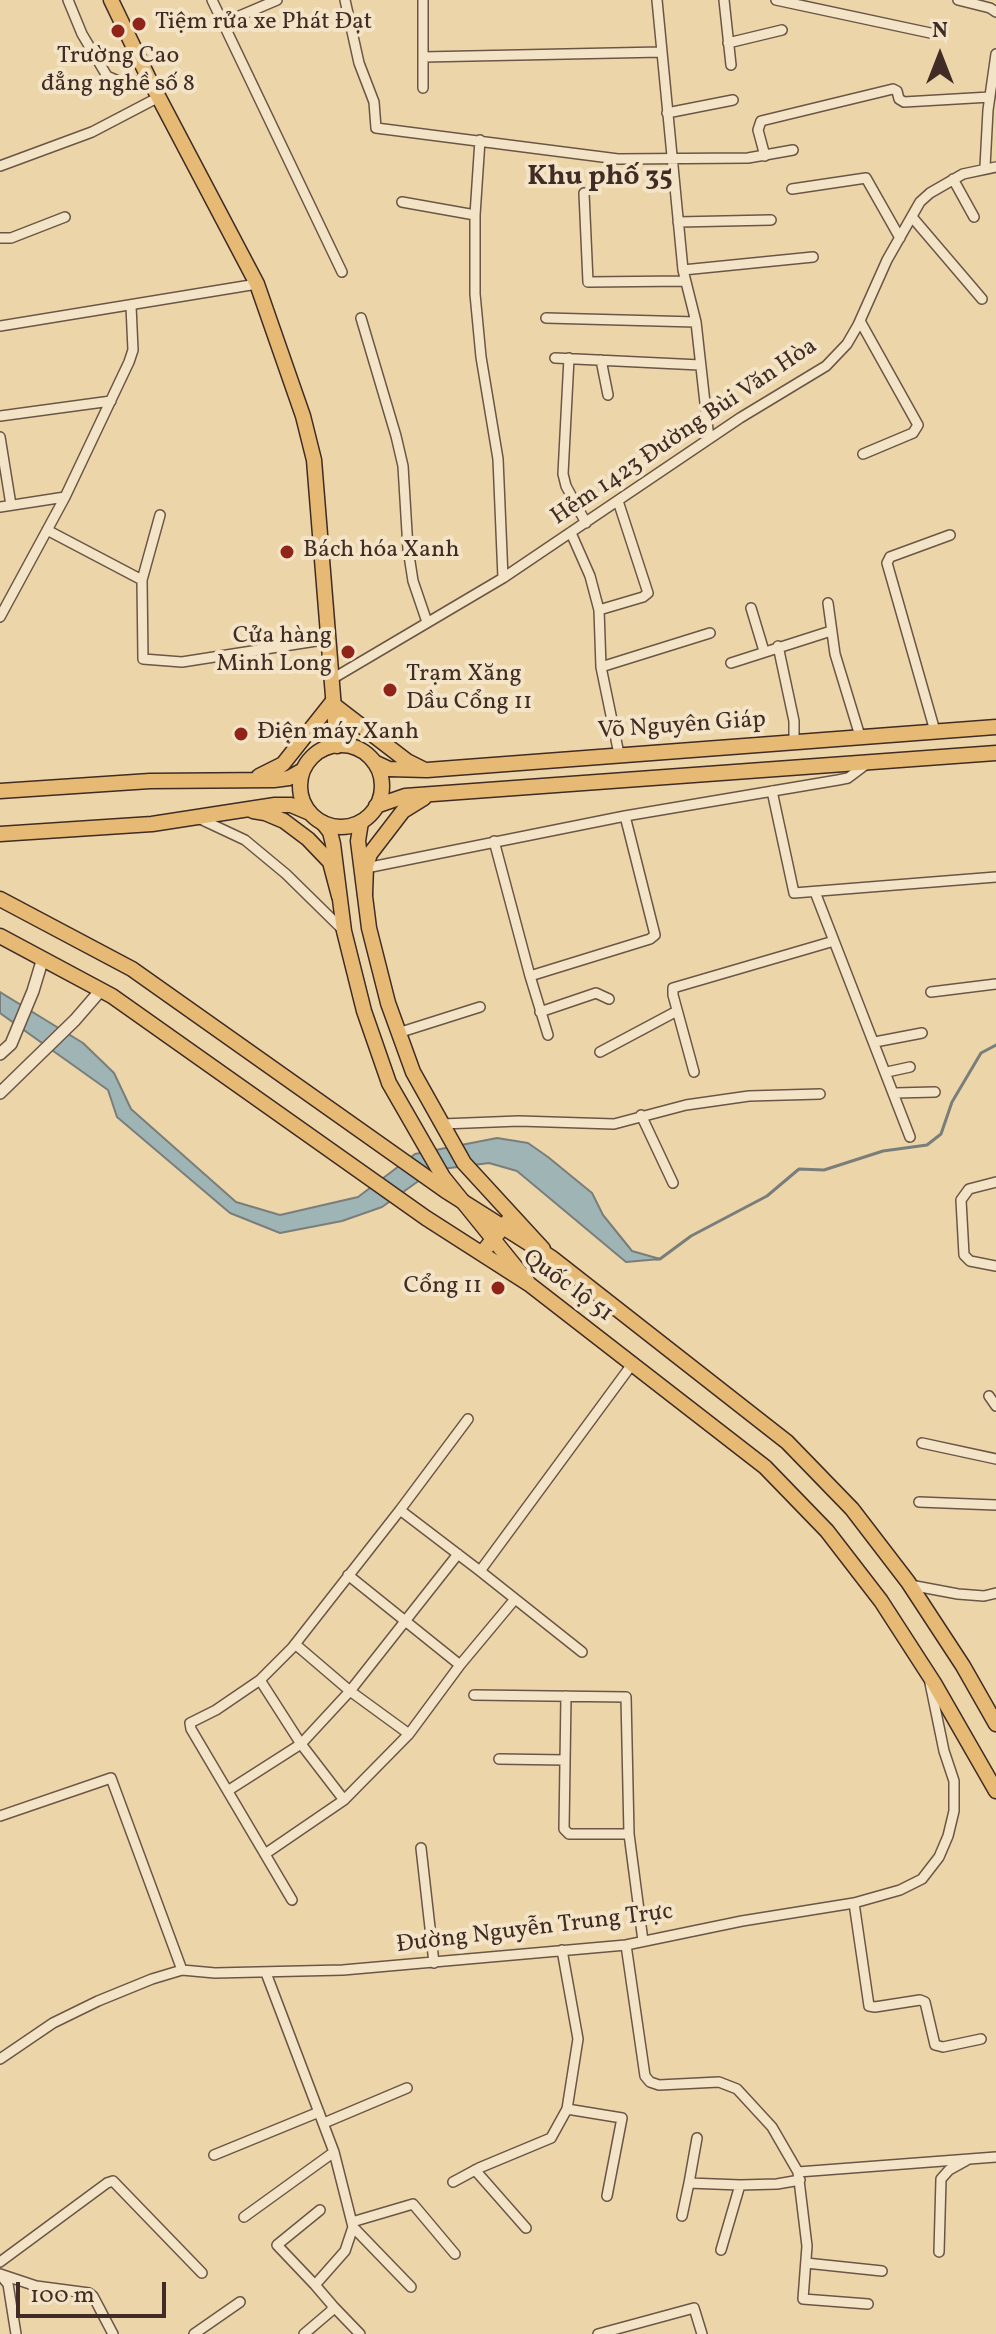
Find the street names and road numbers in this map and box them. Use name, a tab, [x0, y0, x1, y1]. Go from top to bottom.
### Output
street label: Hẻm 1423 Đường Bùi Văn Hòa	[547, 333, 823, 533]
street label: Võ Nguyên Giáp	[597, 707, 767, 747]
street label: Quốc lộ 51	[516, 1244, 618, 1330]
street label: Đường Nguyễn Trung Trực	[395, 1899, 675, 1961]

